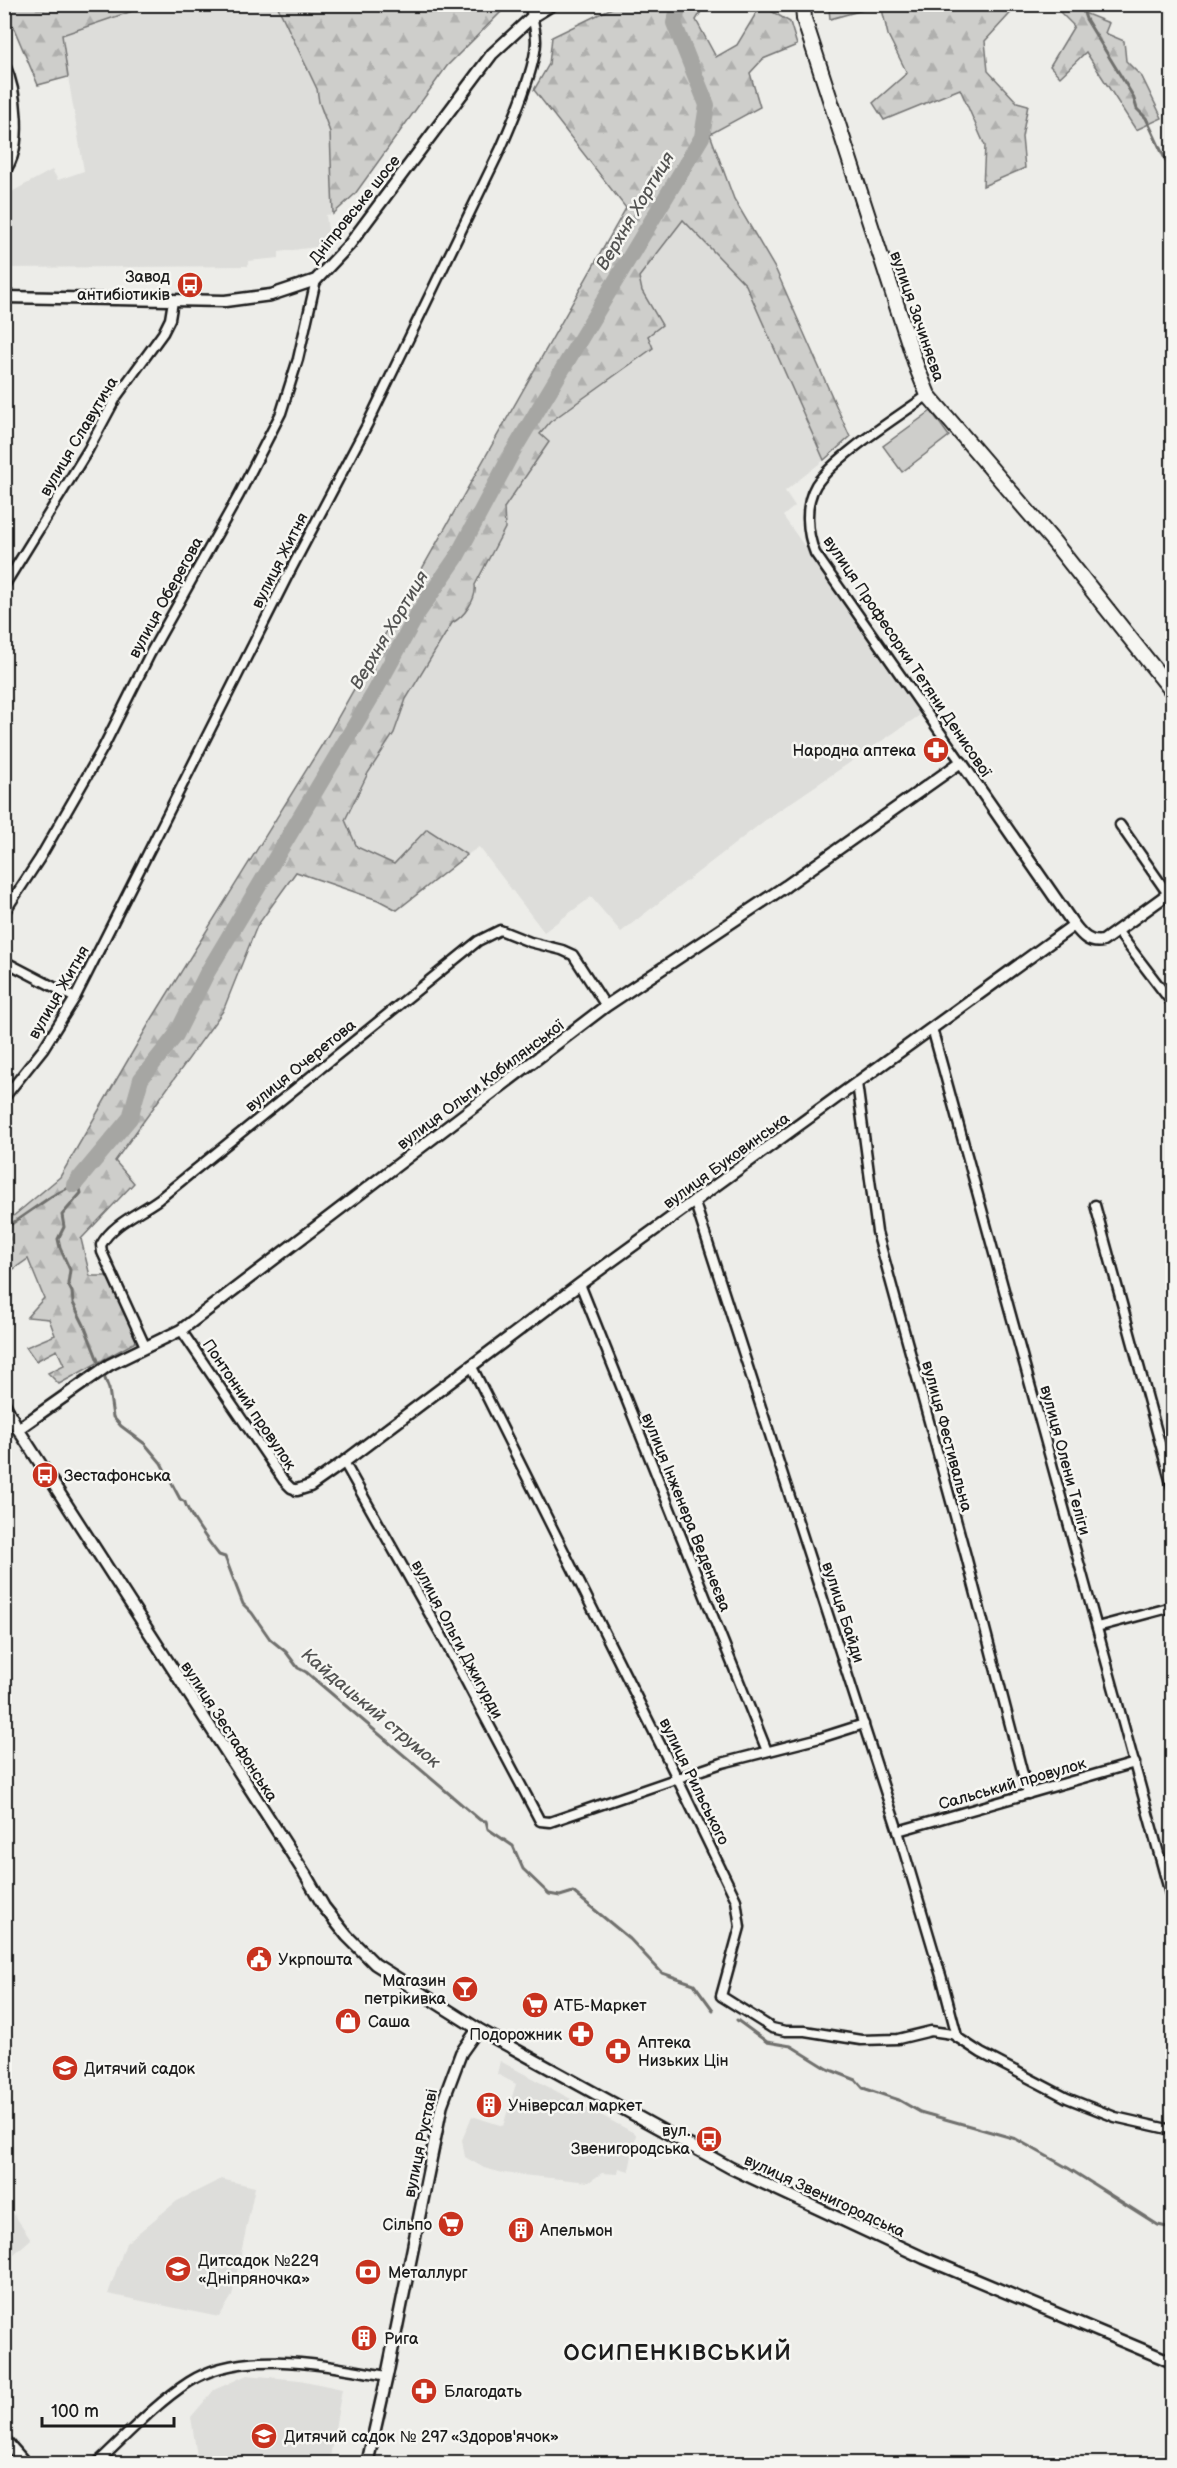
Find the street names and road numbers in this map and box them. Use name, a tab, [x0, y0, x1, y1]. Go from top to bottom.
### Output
street label: Дніпровське шосе	[306, 152, 405, 268]
street label: вулиця Зачиняєва	[885, 249, 948, 385]
street label: вулиця Славутича	[36, 373, 123, 500]
street label: вулиця Житня	[248, 510, 313, 612]
street label: вулиця Оберегова	[125, 533, 208, 662]
street label: вулиця Професорки Тетяни Денисової	[819, 533, 995, 782]
street label: вулиця Житня	[25, 943, 94, 1043]
street label: вулиця Очеретова	[242, 1016, 360, 1116]
street label: вулиця Ольги Кобилянської	[394, 1016, 569, 1154]
street label: вулиця Буковинська	[660, 1109, 794, 1213]
street label: Понтонний провулок	[198, 1336, 300, 1474]
street label: вулиця Фестивальна	[917, 1359, 976, 1514]
street label: вулиця Олени Теліги	[1035, 1383, 1094, 1538]
street label: вулиця Інженера Веденеєва	[637, 1410, 734, 1615]
street label: вулиця Ольги Джигурди	[407, 1557, 507, 1722]
street label: вулиця Байди	[817, 1560, 868, 1665]
street label: вулиця Зестафонська	[176, 1658, 281, 1806]
street label: вулиця Рильського	[655, 1715, 733, 1848]
street label: Сальський провулок	[937, 1754, 1089, 1815]
street label: вулиця Руставі	[401, 2087, 442, 2199]
street label: вулиця Звенигородська	[741, 2151, 908, 2242]

